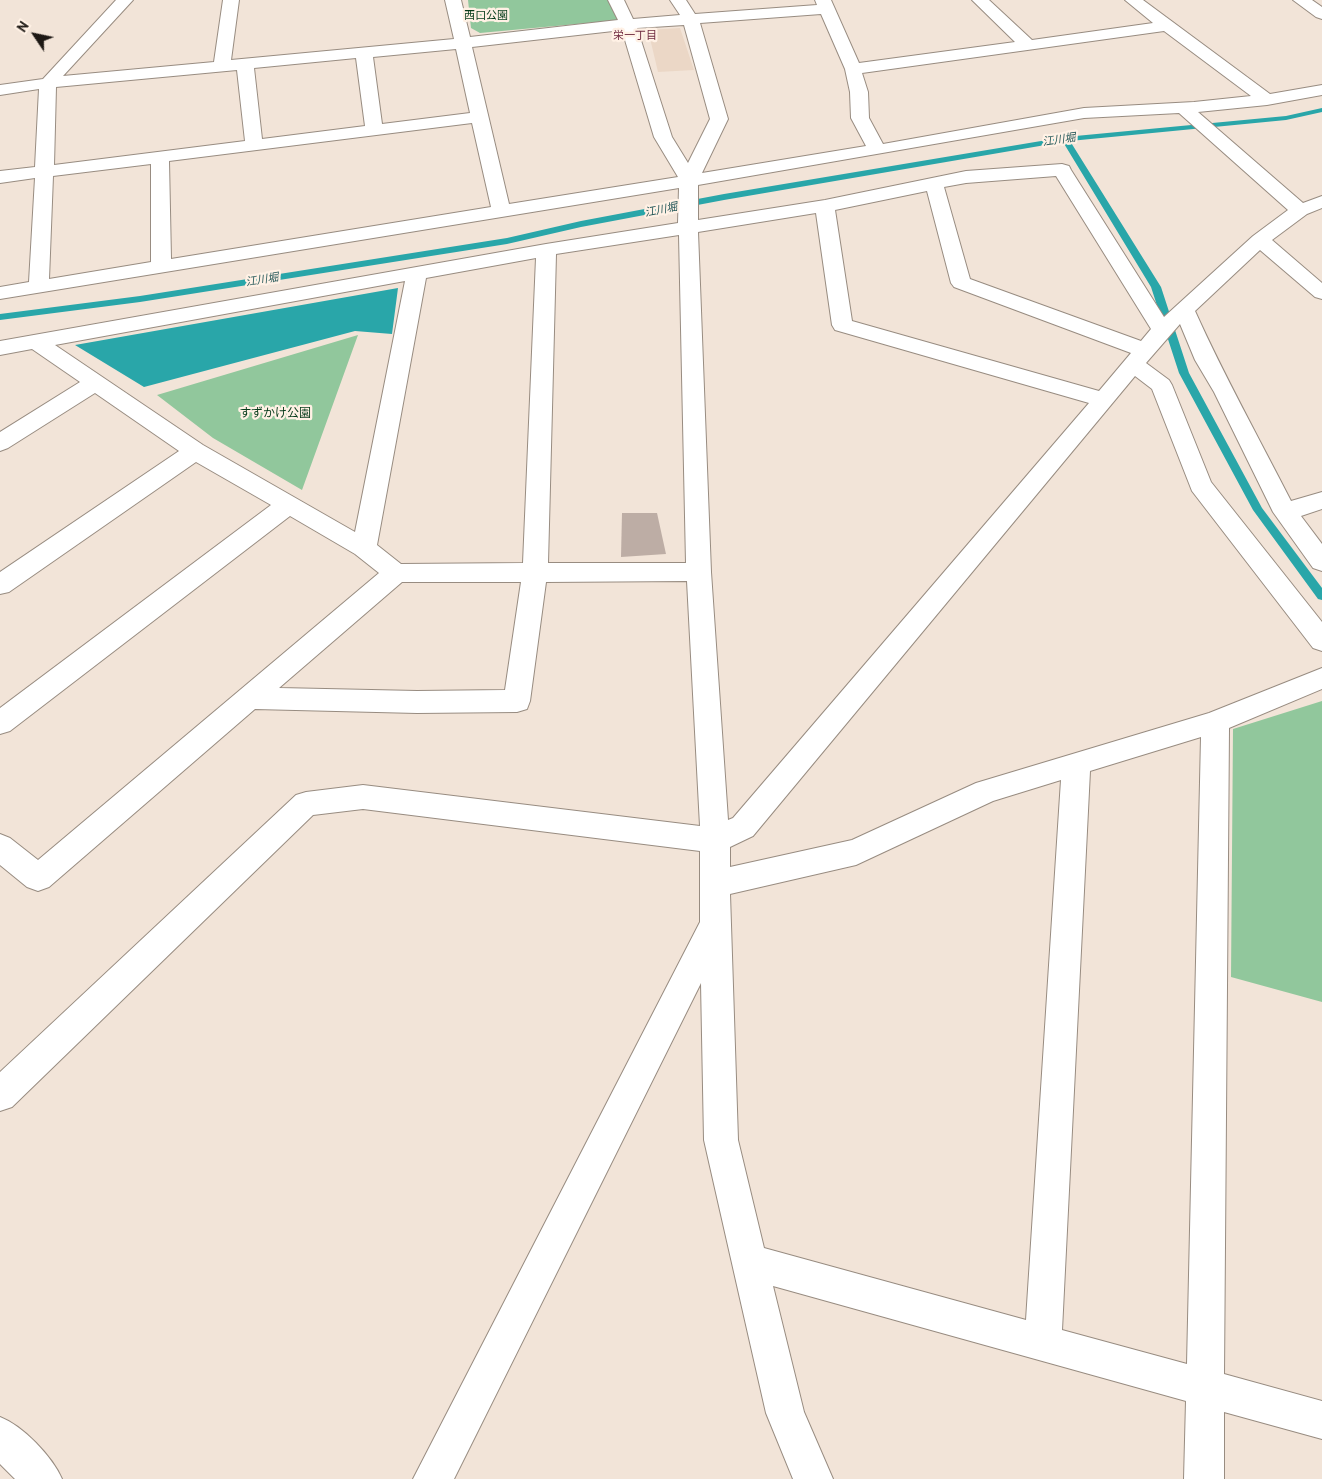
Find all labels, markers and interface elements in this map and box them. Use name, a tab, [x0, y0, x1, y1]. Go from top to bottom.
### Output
park label: 西口公園	[464, 9, 508, 23]
north arrow	[10, 10, 60, 60]
text: N	[13, 18, 33, 35]
district label: 栄一丁目	[613, 29, 657, 43]
water label: 江川堀	[1042, 131, 1076, 149]
water label: 江川堀	[644, 200, 678, 220]
water label: 江川堀	[245, 271, 279, 289]
park label: すずかけ公園	[239, 407, 311, 421]

